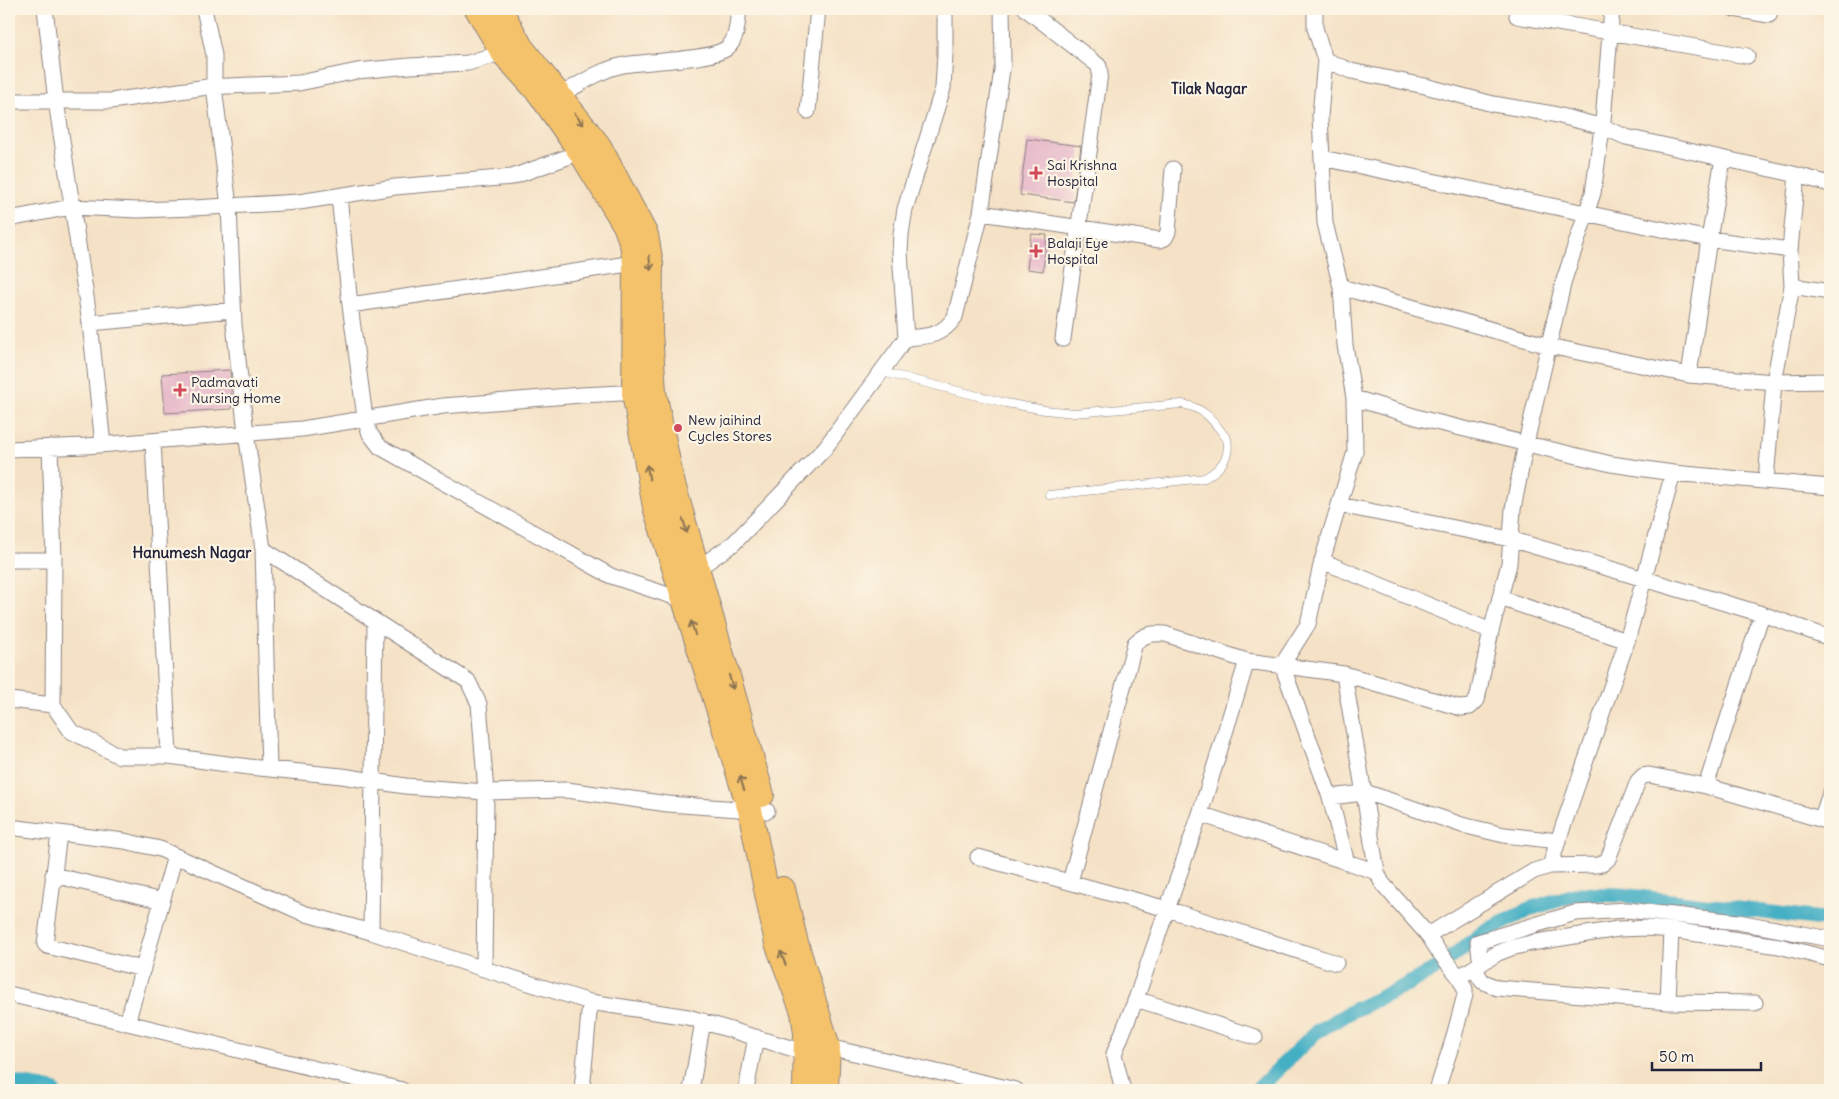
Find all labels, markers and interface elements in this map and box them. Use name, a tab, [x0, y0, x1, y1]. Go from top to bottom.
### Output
district label: Tilak Nagar	[1171, 79, 1248, 99]
one-way arrow	[573, 112, 584, 125]
place label: Sai Krishna Hospital	[1047, 156, 1117, 190]
marker: Sai Krishna Hospital	[1029, 166, 1043, 180]
place label: Balaji Eye Hospital	[1047, 234, 1108, 268]
marker: Balaji Eye Hospital	[1029, 244, 1043, 258]
one-way arrow	[645, 254, 655, 270]
place label: Padmavati Nursing Home	[191, 373, 281, 407]
marker: Padmavati Nursing Home	[173, 383, 187, 397]
place label: New jaihind Cycles Stores	[688, 411, 772, 445]
marker: New jaihind Cycles Stores	[672, 422, 684, 434]
one-way arrow	[643, 464, 653, 480]
one-way arrow	[681, 518, 691, 534]
district label: Hanumesh Nagar	[133, 543, 252, 563]
one-way arrow	[688, 620, 698, 636]
one-way arrow	[726, 674, 736, 690]
one-way arrow	[737, 776, 746, 791]
one-way arrow	[778, 951, 787, 966]
scale bar	[1652, 1039, 1760, 1071]
text: 50 m	[1659, 1047, 1694, 1066]

